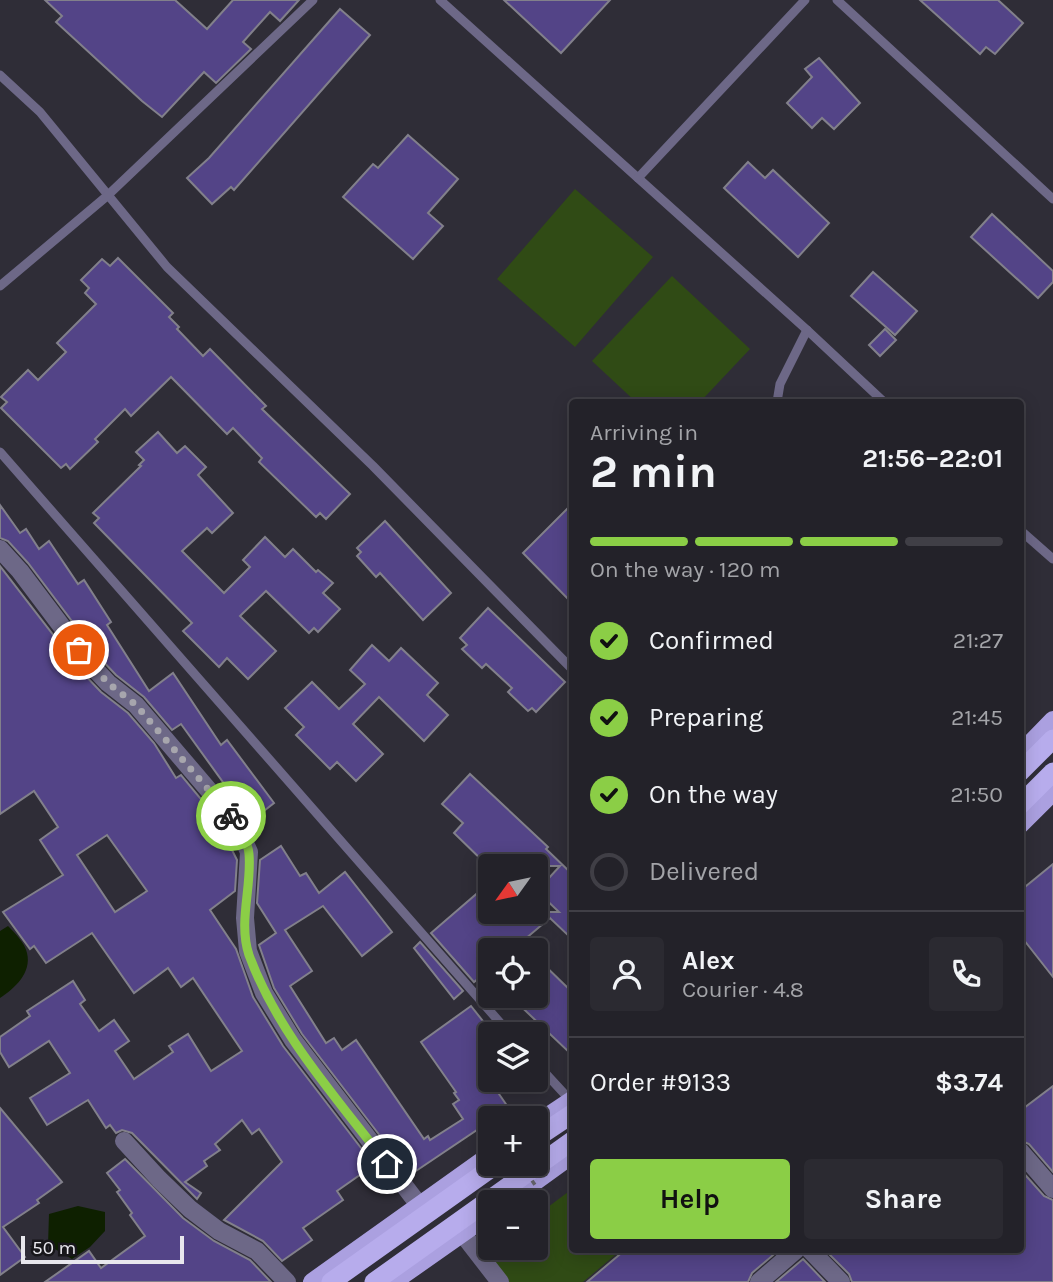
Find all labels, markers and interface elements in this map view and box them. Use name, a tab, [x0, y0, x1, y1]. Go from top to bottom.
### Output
text: Arriving in	[590, 419, 698, 446]
text: 21:56–22:01	[862, 443, 1003, 474]
text: 2 min	[590, 445, 717, 499]
text: On the way · 120 m	[590, 556, 781, 583]
pin	[49, 620, 109, 680]
icon: check	[590, 622, 628, 660]
text: Confirmed	[649, 625, 774, 656]
text: 21:27	[953, 627, 1003, 654]
icon: bag	[60, 631, 98, 669]
icon: check	[590, 699, 628, 737]
text: Preparing	[649, 702, 763, 733]
text: 21:45	[951, 704, 1003, 731]
icon: check	[590, 776, 628, 814]
text: On the way	[649, 779, 778, 810]
courier	[196, 781, 266, 851]
text: 21:50	[950, 781, 1003, 808]
icon: bike	[212, 797, 250, 835]
north arrow	[478, 854, 548, 924]
map controls	[478, 854, 548, 1260]
text: Delivered	[649, 856, 759, 887]
button: person	[590, 937, 664, 1011]
button: phone	[929, 937, 1003, 1011]
button: locate	[478, 938, 548, 1008]
text: Alex	[682, 945, 734, 976]
text: Courier · 4.8	[682, 976, 804, 1003]
button: layers	[478, 1022, 548, 1092]
text: Order #9133	[590, 1067, 731, 1098]
text: $3.74	[935, 1067, 1003, 1098]
button: +	[478, 1106, 548, 1176]
pin	[357, 1134, 417, 1194]
icon: home	[368, 1145, 406, 1183]
button: Help	[590, 1159, 790, 1239]
button: Share	[804, 1159, 1003, 1239]
button: −	[478, 1190, 548, 1260]
scale bar	[21, 1233, 184, 1265]
text: 50 m	[32, 1237, 76, 1259]

